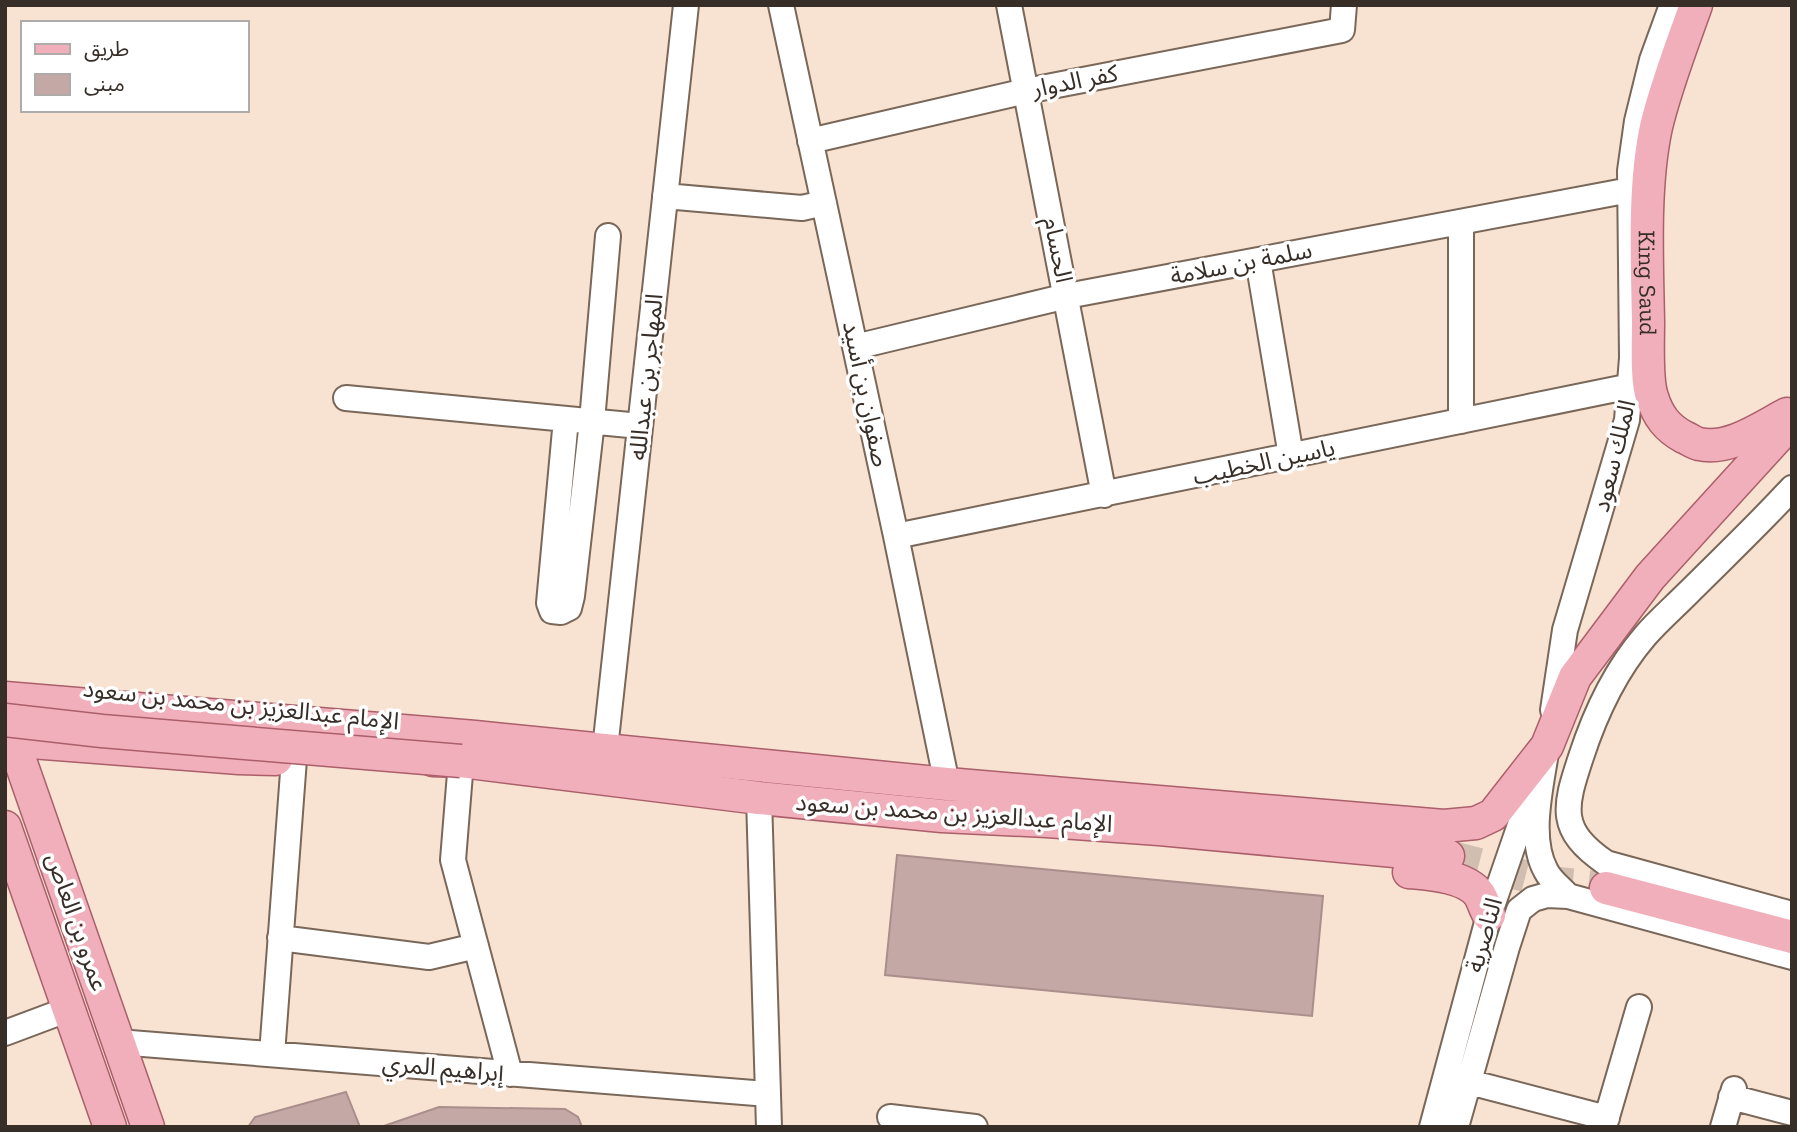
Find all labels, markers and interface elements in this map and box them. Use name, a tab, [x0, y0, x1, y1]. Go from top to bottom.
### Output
legend	[21, 21, 248, 112]
text: طريق	[84, 36, 129, 62]
street label: كفر الدوار	[1029, 58, 1121, 103]
text: مبنى	[84, 71, 125, 96]
street label: الحسام	[1034, 215, 1079, 286]
street label: King Saud	[1633, 230, 1663, 336]
street label: سلمة بن سلامة	[1168, 235, 1314, 290]
street label: المهاجر بن عبدالله	[622, 292, 669, 462]
street label: صفوان بن أسيد	[837, 318, 897, 469]
street label: الملك سعود	[1586, 397, 1641, 515]
street label: ياسين الخطيب	[1190, 432, 1338, 491]
street label: الإمام عبدالعزيز بن محمد بن سعود	[81, 673, 401, 740]
street label: الإمام عبدالعزيز بن محمد بن سعود	[794, 787, 1114, 842]
street label: عمرو بن العاص	[40, 849, 115, 995]
street label: الناصرية	[1459, 894, 1508, 976]
street label: إبراهيم المري	[381, 1048, 506, 1092]

